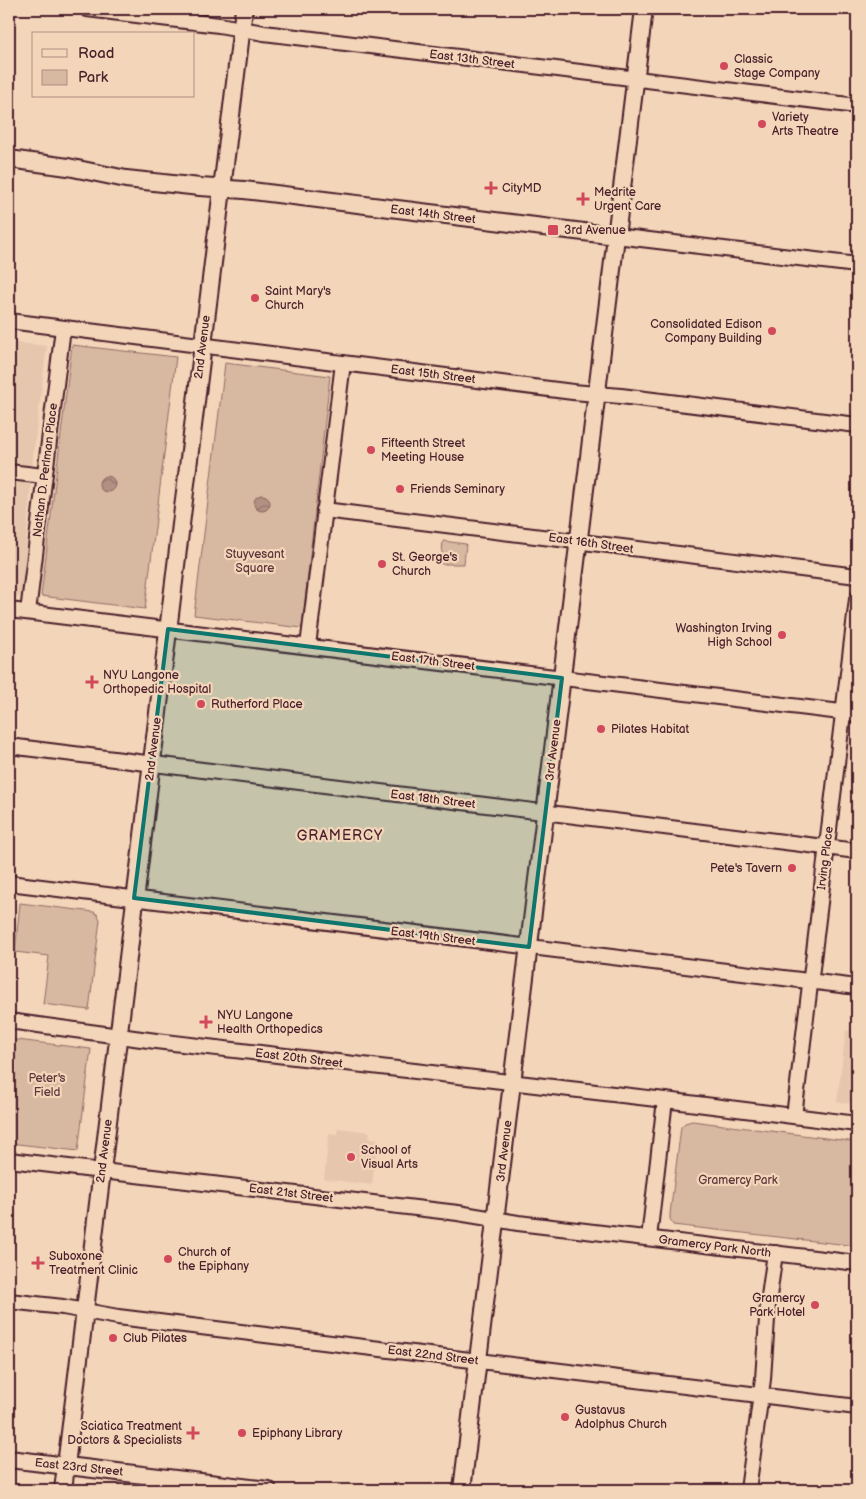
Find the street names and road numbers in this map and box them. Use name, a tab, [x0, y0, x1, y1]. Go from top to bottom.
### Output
street label: East 13th Street	[428, 47, 516, 72]
street label: East 14th Street	[389, 202, 477, 227]
street label: 2nd Avenue	[191, 314, 214, 380]
street label: East 15th Street	[390, 362, 477, 387]
street label: Nathan D. Perlman Place	[30, 402, 61, 538]
street label: East 16th Street	[547, 530, 635, 557]
street label: East 17th Street	[390, 649, 476, 674]
street label: 2nd Avenue	[142, 716, 165, 782]
street label: 3rd Avenue	[542, 718, 565, 782]
street label: East 18th Street	[390, 787, 477, 812]
street label: Irving Place	[814, 825, 837, 891]
street label: East 19th Street	[390, 924, 477, 949]
street label: East 20th Street	[254, 1046, 344, 1071]
street label: 2nd Avenue	[93, 1118, 116, 1184]
street label: 3rd Avenue	[493, 1119, 516, 1183]
street label: East 21st Street	[248, 1181, 334, 1206]
street label: Gramercy Park North	[658, 1232, 772, 1261]
street label: East 22nd Street	[387, 1342, 479, 1369]
street label: East 23rd Street	[34, 1455, 124, 1480]

